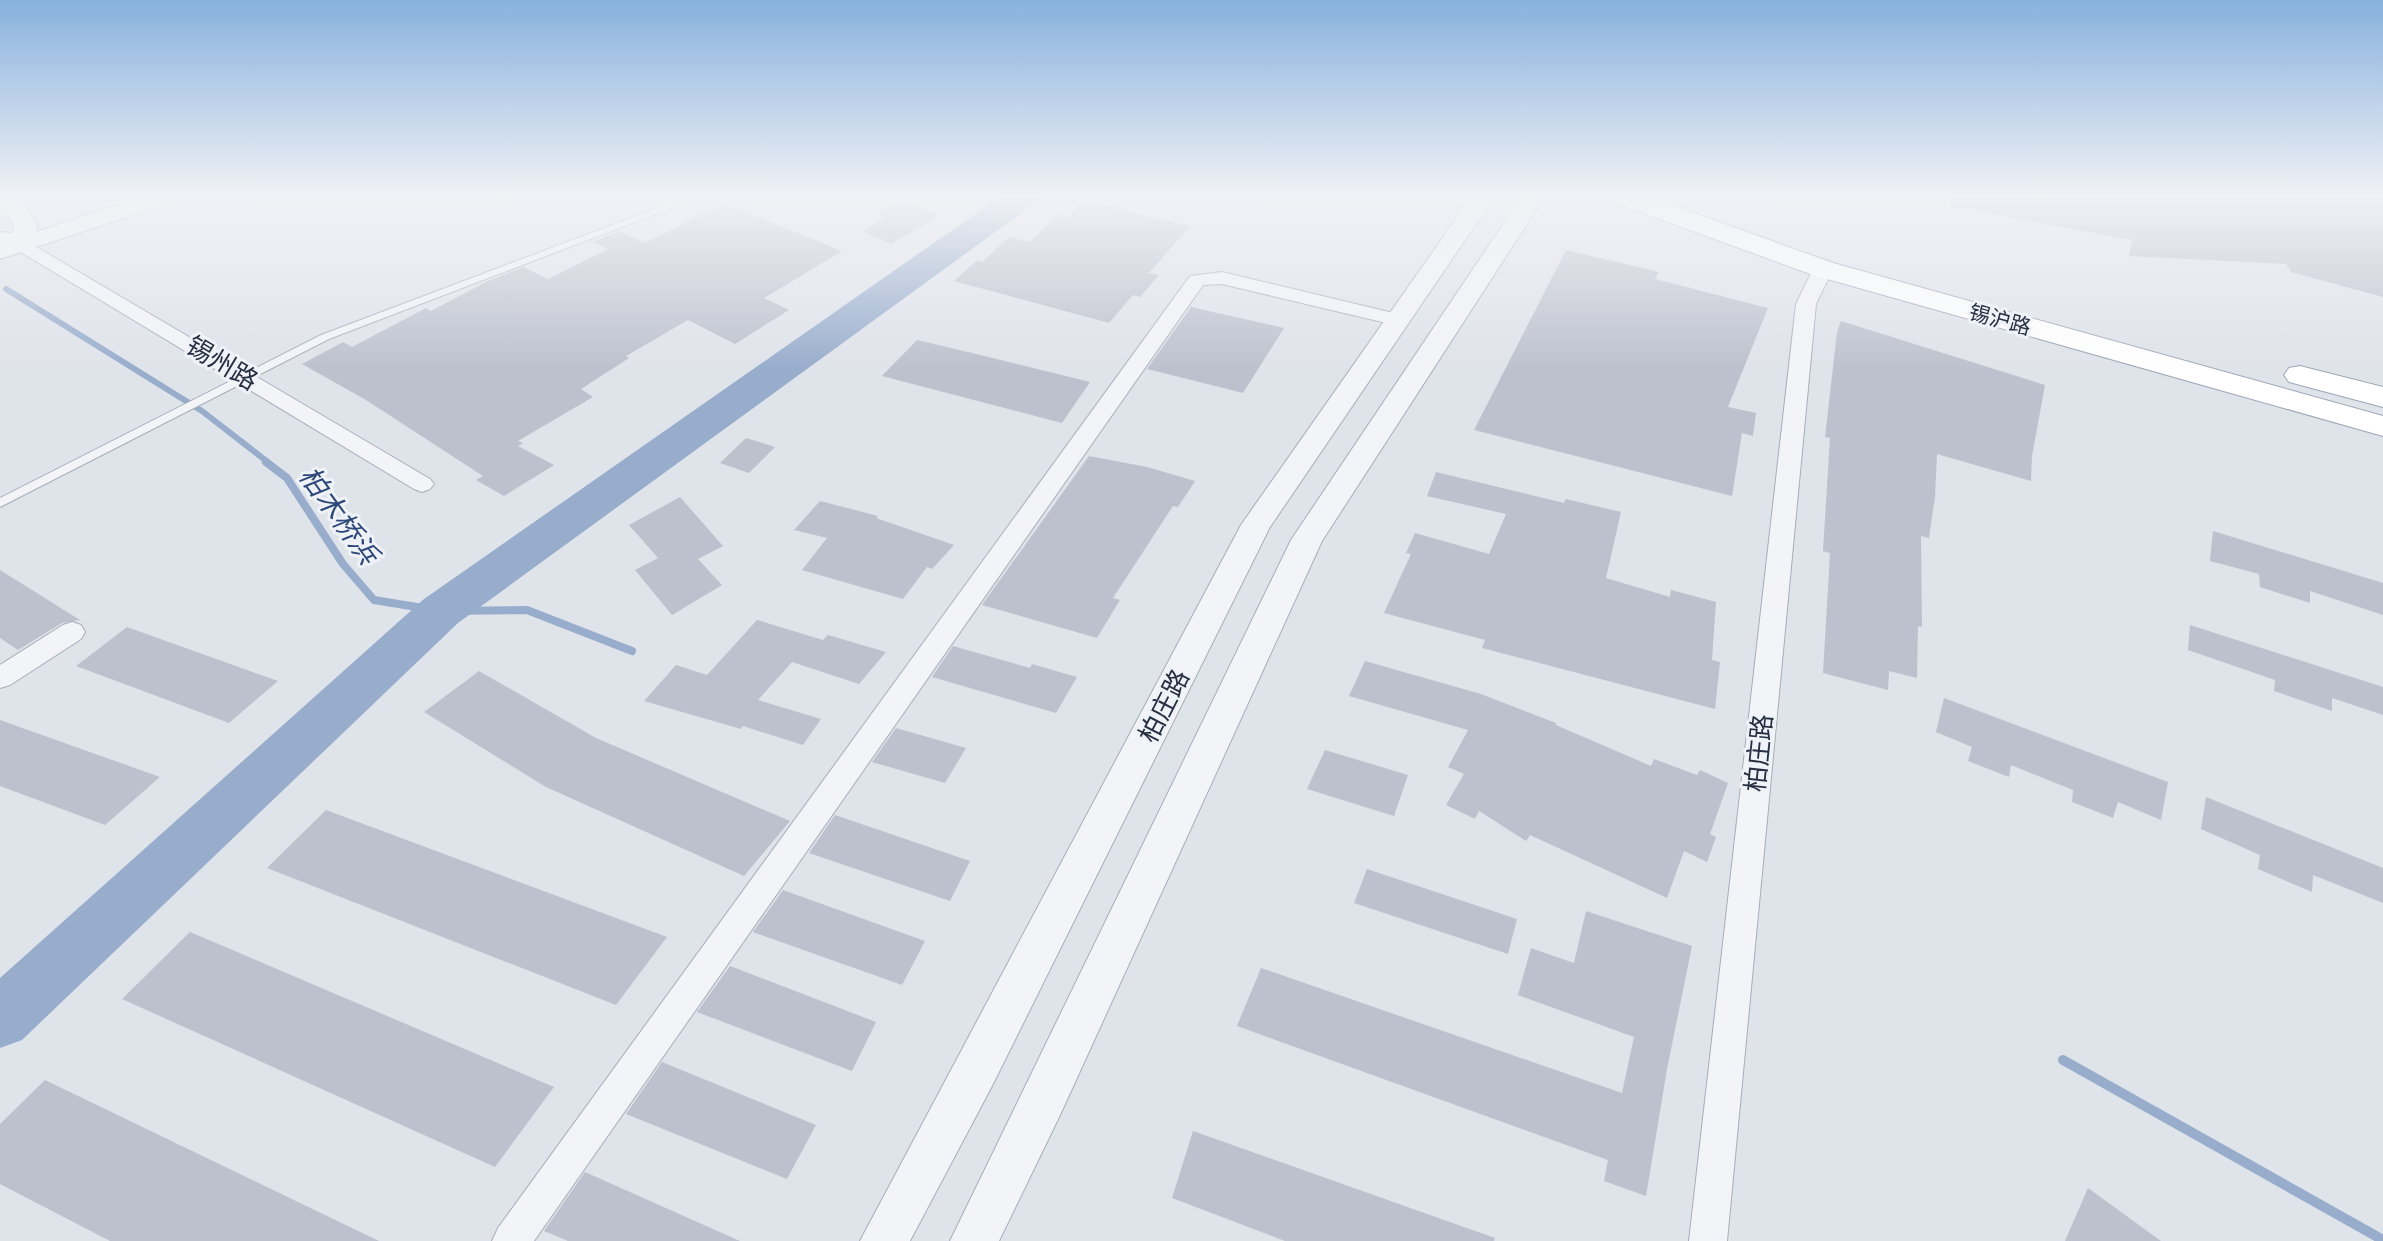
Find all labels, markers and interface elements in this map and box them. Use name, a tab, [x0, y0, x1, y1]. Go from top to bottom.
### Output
street label: 锡沪路	[1967, 301, 2033, 339]
street label: 锡州路	[181, 332, 262, 395]
water label: 柏木桥浜	[293, 461, 385, 572]
street label: 柏庄路	[1135, 665, 1194, 747]
street label: 柏庄路	[1742, 713, 1777, 793]

